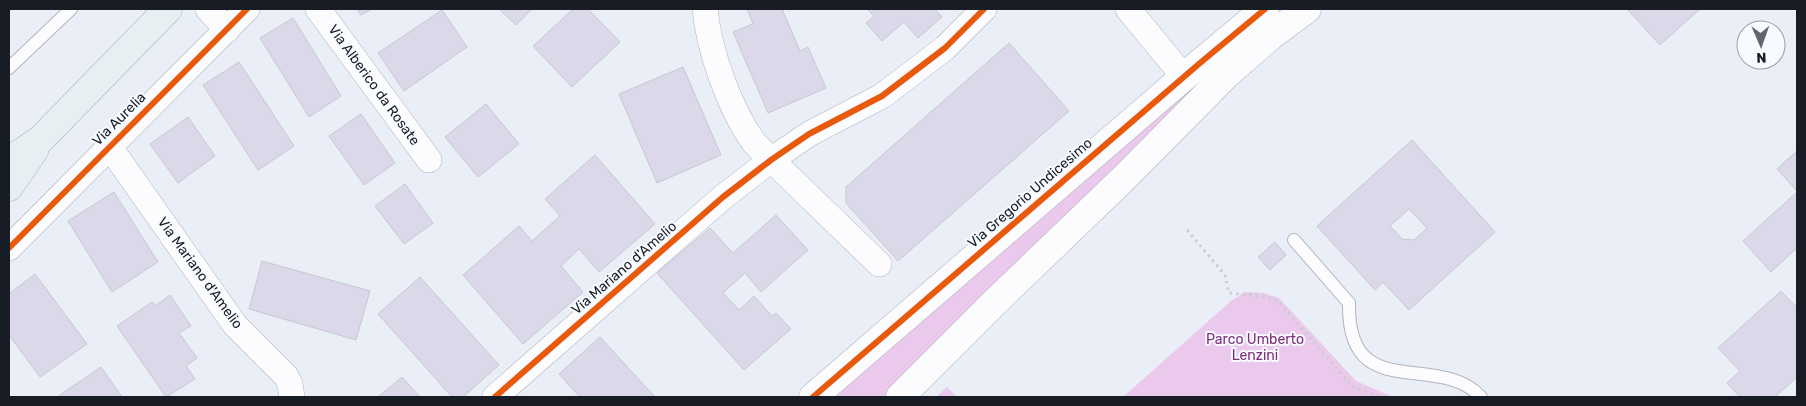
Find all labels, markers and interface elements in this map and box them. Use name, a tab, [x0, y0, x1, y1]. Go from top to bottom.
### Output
north arrow	[1736, 20, 1786, 70]
street label: Via Alberico da Rosate	[325, 21, 424, 149]
text: N	[1756, 49, 1767, 66]
street label: Via Aurelia	[89, 89, 149, 149]
street label: Via Gregorio Undicesimo	[964, 134, 1096, 252]
street label: Via Mariano d'Amelio	[154, 214, 246, 332]
street label: Via Mariano d'Amelio	[568, 218, 680, 318]
park label: Parco Umberto Lenzini	[1206, 331, 1304, 364]

